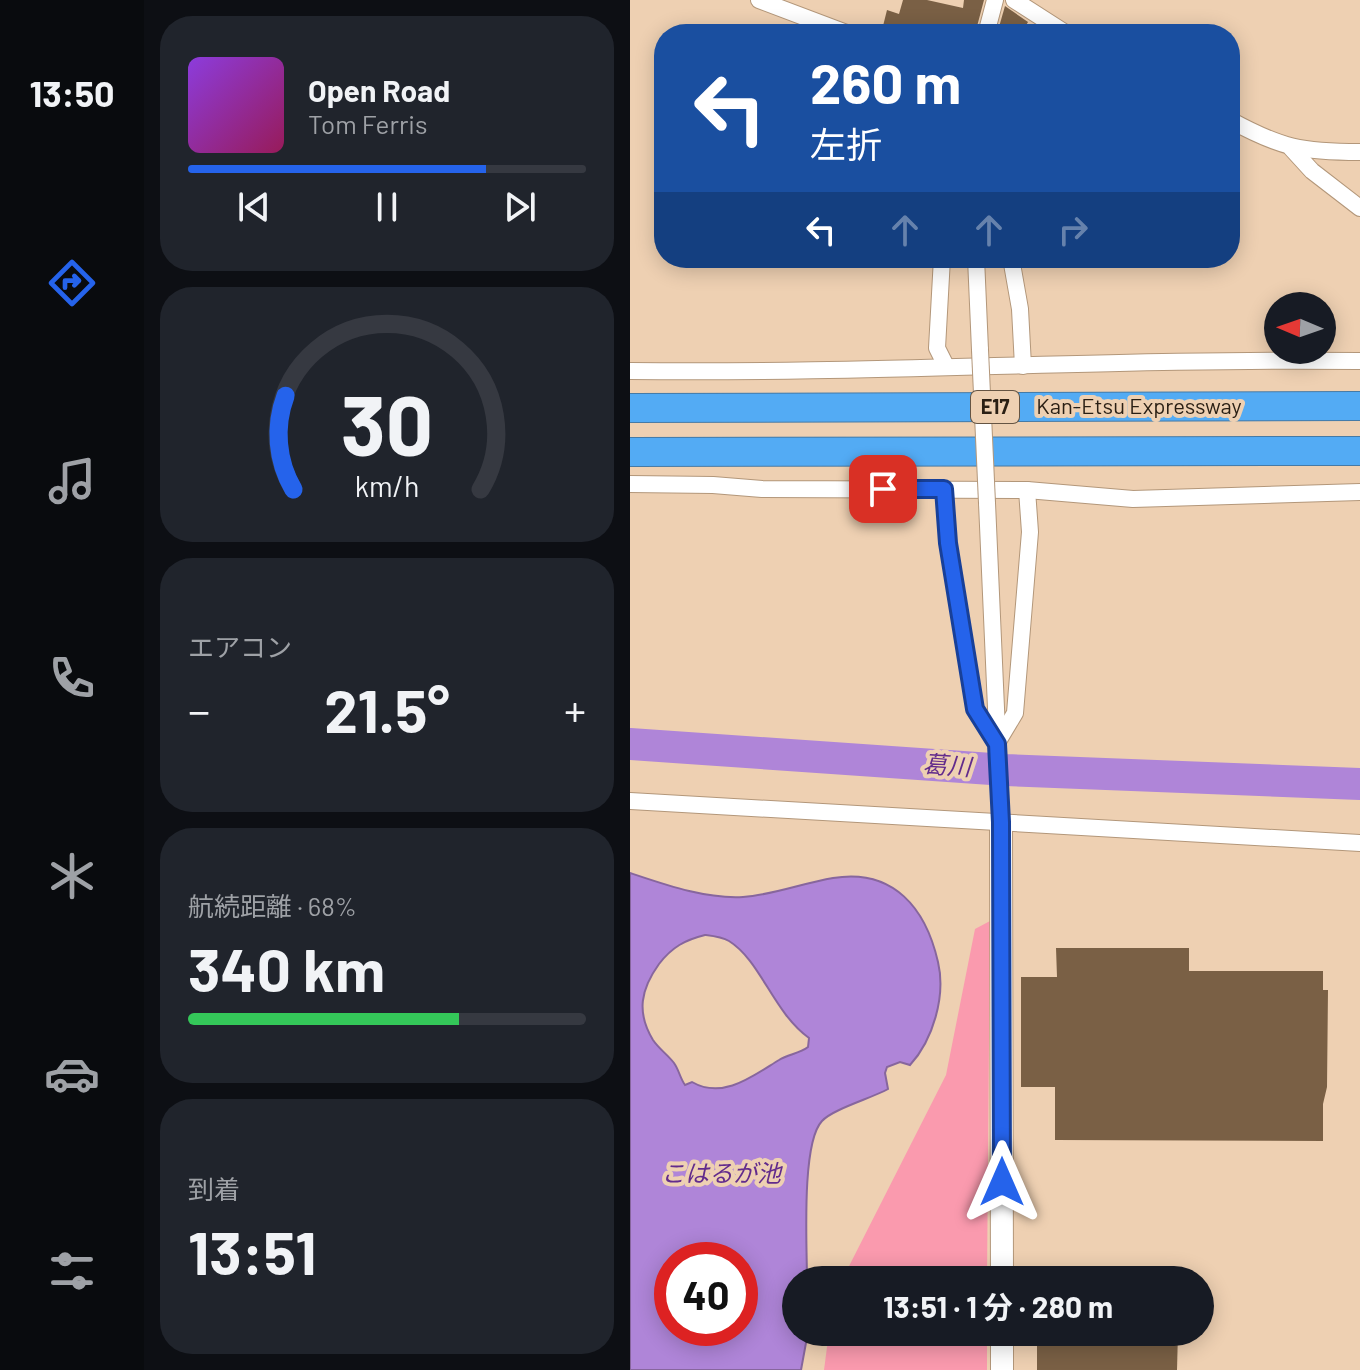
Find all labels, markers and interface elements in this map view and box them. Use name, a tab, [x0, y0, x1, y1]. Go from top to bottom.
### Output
text: 260 m	[810, 48, 961, 115]
icon: left	[678, 56, 782, 160]
text: 13:50	[29, 71, 115, 114]
text: Open Road	[308, 72, 450, 108]
text: Tom Ferris	[308, 108, 428, 139]
text: 左折	[810, 122, 882, 165]
icon: previous	[232, 185, 276, 229]
icon: pause	[365, 185, 409, 229]
icon: next	[498, 185, 542, 229]
icon: left	[799, 208, 843, 252]
icon: ahead	[883, 208, 927, 252]
icon: ahead	[967, 208, 1011, 252]
icon: right	[1051, 208, 1095, 252]
icon: directions	[44, 255, 100, 311]
north arrow	[1264, 292, 1336, 364]
map controls	[1264, 292, 1336, 364]
text: 30	[341, 373, 433, 473]
road number: E17	[971, 391, 1019, 423]
street label: Kan-Etsu Expressway	[1036, 392, 1242, 418]
icon: music	[44, 453, 100, 509]
pin	[849, 455, 917, 523]
icon: arrive	[861, 467, 905, 511]
text: km/h	[355, 468, 419, 503]
text: エアコン	[188, 631, 292, 662]
icon: phone	[44, 650, 100, 706]
text: 21.5°	[324, 673, 450, 745]
text: −	[188, 683, 210, 736]
text: +	[564, 683, 586, 736]
water label: 葛川	[922, 748, 975, 781]
icon: climate	[44, 848, 100, 904]
text: 航続距離 · 68%	[188, 890, 357, 921]
text: 340 km	[188, 932, 385, 1004]
icon: car	[44, 1046, 100, 1102]
position arrow	[960, 1140, 1044, 1224]
water label: こはるが池	[661, 1158, 783, 1187]
text: 到着	[188, 1173, 240, 1204]
text: 13:51	[188, 1215, 316, 1287]
speed limit sign: 40	[654, 1242, 758, 1346]
icon: filters	[44, 1243, 100, 1299]
text: 13:51 · 1 分 · 280 m	[883, 1288, 1113, 1324]

